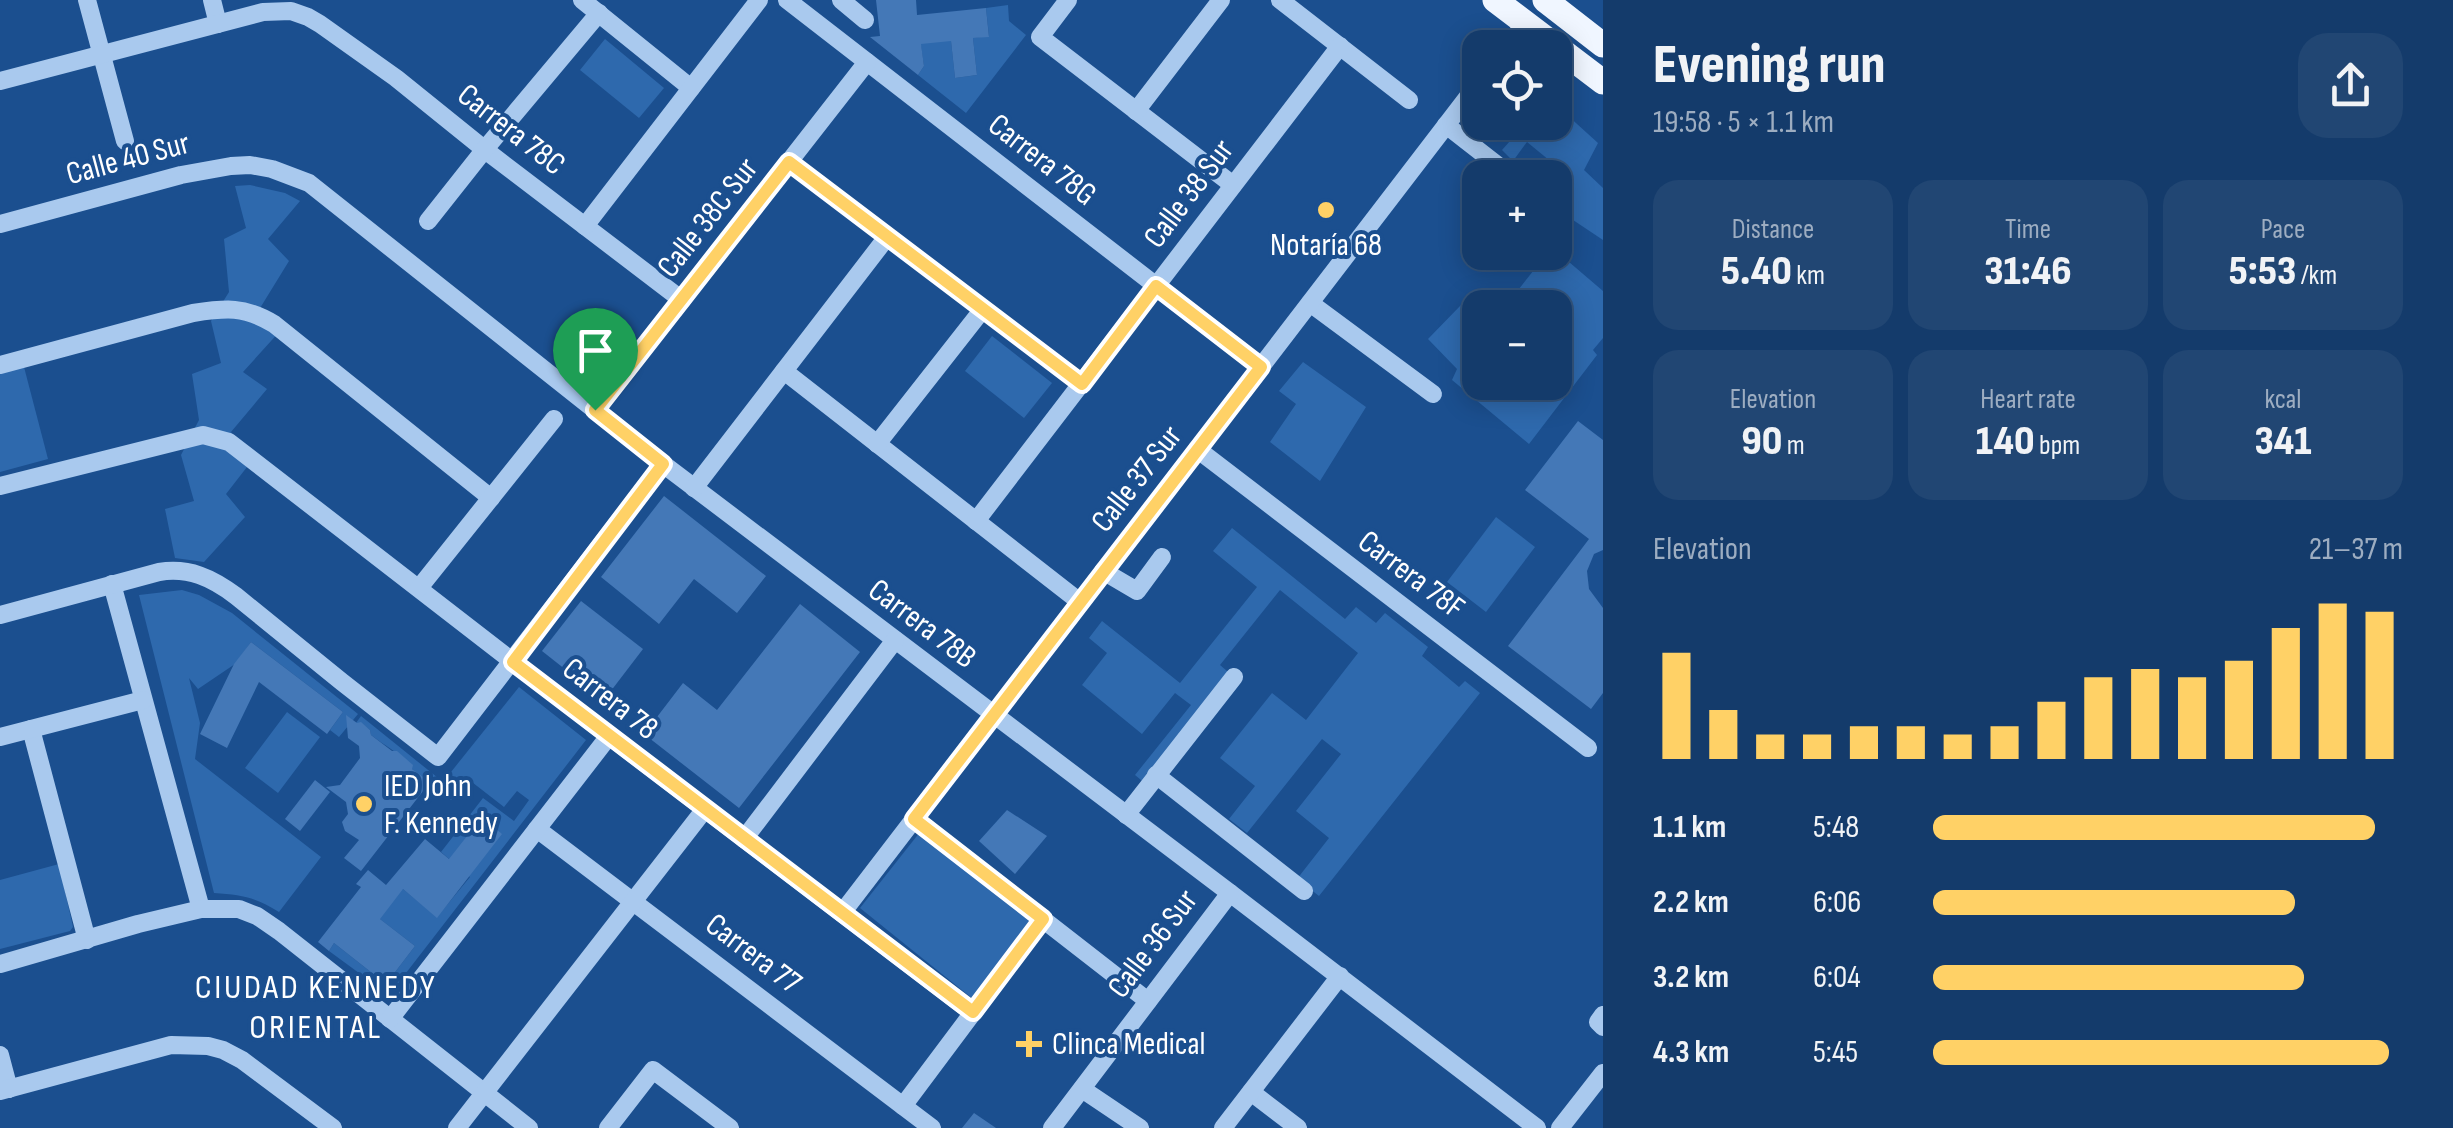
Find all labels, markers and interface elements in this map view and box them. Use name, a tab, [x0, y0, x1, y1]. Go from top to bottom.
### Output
map controls	[1462, 30, 1572, 400]
button: locate	[1462, 30, 1572, 140]
text: Evening run	[1653, 32, 1886, 99]
button: share	[2298, 33, 2403, 138]
street label: Carrera 78C	[449, 76, 573, 184]
text: 19:58 · 5 × 1.1 km	[1653, 103, 1834, 142]
street label: Carrera 78G	[980, 106, 1104, 214]
street label: Calle 40 Sur	[62, 124, 194, 194]
street label: Calle 38 Sur	[1136, 132, 1242, 256]
street label: Calle 38C Sur	[649, 150, 767, 286]
button: +	[1462, 160, 1572, 270]
marker: Notaría 68	[1315, 199, 1337, 221]
text: Distance	[1732, 213, 1814, 246]
text: Time	[2005, 213, 2051, 246]
text: Pace	[2261, 213, 2305, 246]
place label: Notaría 68	[1270, 226, 1382, 265]
text: 5.40	[1721, 246, 1792, 297]
text: 31:46	[1984, 246, 2072, 297]
text: 5:53	[2229, 246, 2296, 297]
text: km	[1792, 259, 1825, 292]
text: /km	[2296, 259, 2337, 292]
button: −	[1462, 290, 1572, 400]
pin	[553, 308, 638, 411]
icon: arrive	[568, 323, 623, 378]
text: Elevation	[1730, 383, 1816, 416]
text: Heart rate	[1980, 383, 2076, 416]
text: kcal	[2264, 383, 2302, 416]
text: 90	[1741, 416, 1782, 467]
text: 140	[1976, 416, 2035, 467]
text: 341	[2254, 416, 2312, 467]
street label: Calle 37 Sur	[1083, 418, 1191, 540]
text: m	[1782, 429, 1805, 462]
text: bpm	[2035, 429, 2080, 462]
street label: Carrera 78F	[1350, 522, 1472, 628]
text: Elevation	[1653, 530, 1752, 569]
text: 21–37 m	[2309, 530, 2403, 569]
street label: Carrera 78B	[860, 571, 984, 677]
street label: Carrera 78	[554, 650, 666, 748]
place label: IED John F. Kennedy	[384, 767, 498, 843]
marker: IED John F. Kennedy	[353, 793, 375, 815]
text: 1.1 km	[1653, 808, 1726, 847]
text: 5:48	[1813, 808, 1859, 847]
street label: Calle 36 Sur	[1100, 882, 1206, 1006]
text: 2.2 km	[1653, 883, 1729, 922]
text: 6:06	[1813, 883, 1861, 922]
street label: Carrera 77	[697, 905, 809, 1003]
text: 3.2 km	[1653, 958, 1729, 997]
text: 6:04	[1813, 958, 1861, 997]
district label: CIUDAD KENNEDY ORIENTAL	[195, 966, 437, 1049]
place label: Clinca Medical	[1052, 1025, 1205, 1064]
marker: Clinca Medical	[1016, 1031, 1042, 1057]
text: 4.3 km	[1653, 1033, 1729, 1072]
text: 5:45	[1813, 1033, 1858, 1072]

